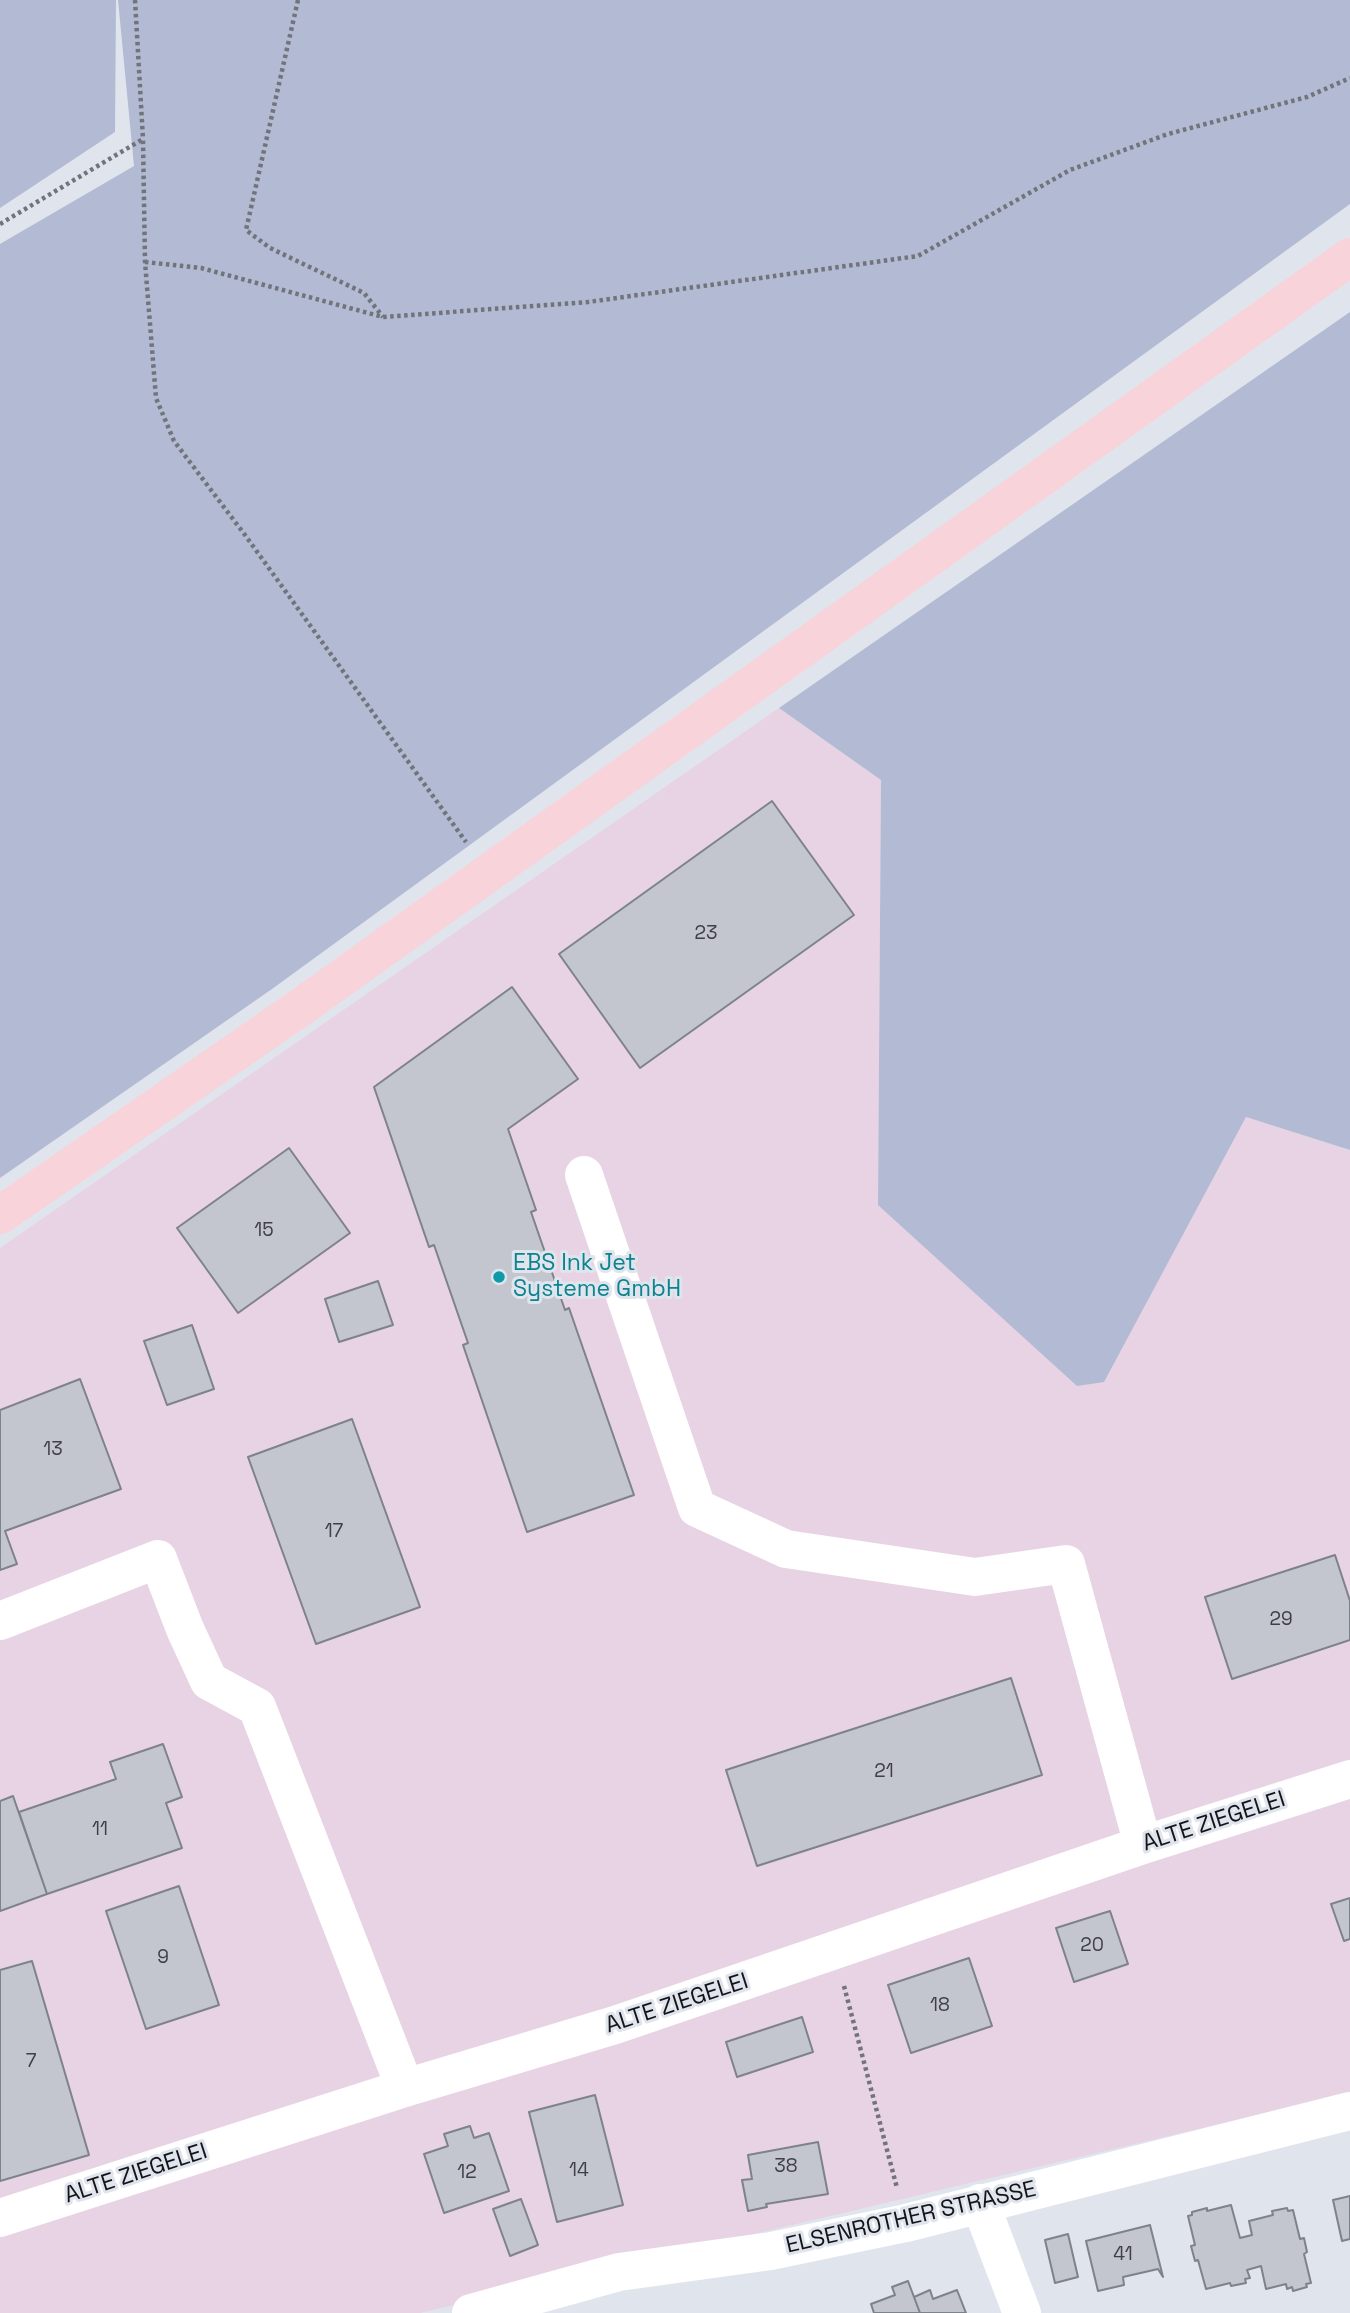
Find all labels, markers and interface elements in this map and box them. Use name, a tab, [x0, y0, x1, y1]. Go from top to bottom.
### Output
house number: 23	[695, 923, 717, 945]
house number: 15	[254, 1220, 274, 1242]
place label: EBS Ink Jet Systeme GmbH	[513, 1250, 681, 1304]
marker: EBS Ink Jet Systeme GmbH	[491, 1269, 507, 1285]
house number: 13	[43, 1439, 63, 1461]
house number: 17	[325, 1521, 343, 1543]
house number: 29	[1269, 1609, 1293, 1631]
house number: 21	[874, 1761, 894, 1783]
street label: ALTE ZIEGELEI	[1139, 1786, 1289, 1858]
house number: 11	[92, 1819, 108, 1841]
house number: 20	[1080, 1935, 1104, 1957]
house number: 9	[157, 1947, 169, 1969]
street label: ALTE ZIEGELEI	[602, 1968, 752, 2040]
house number: 18	[930, 1995, 950, 2017]
house number: 7	[26, 2051, 36, 2073]
street label: ALTE ZIEGELEI	[61, 2138, 211, 2210]
house number: 38	[774, 2156, 798, 2178]
house number: 14	[569, 2160, 589, 2182]
house number: 12	[457, 2162, 477, 2184]
street label: ELSENROTHER STRASSE	[783, 2176, 1039, 2260]
house number: 41	[1113, 2244, 1133, 2266]

